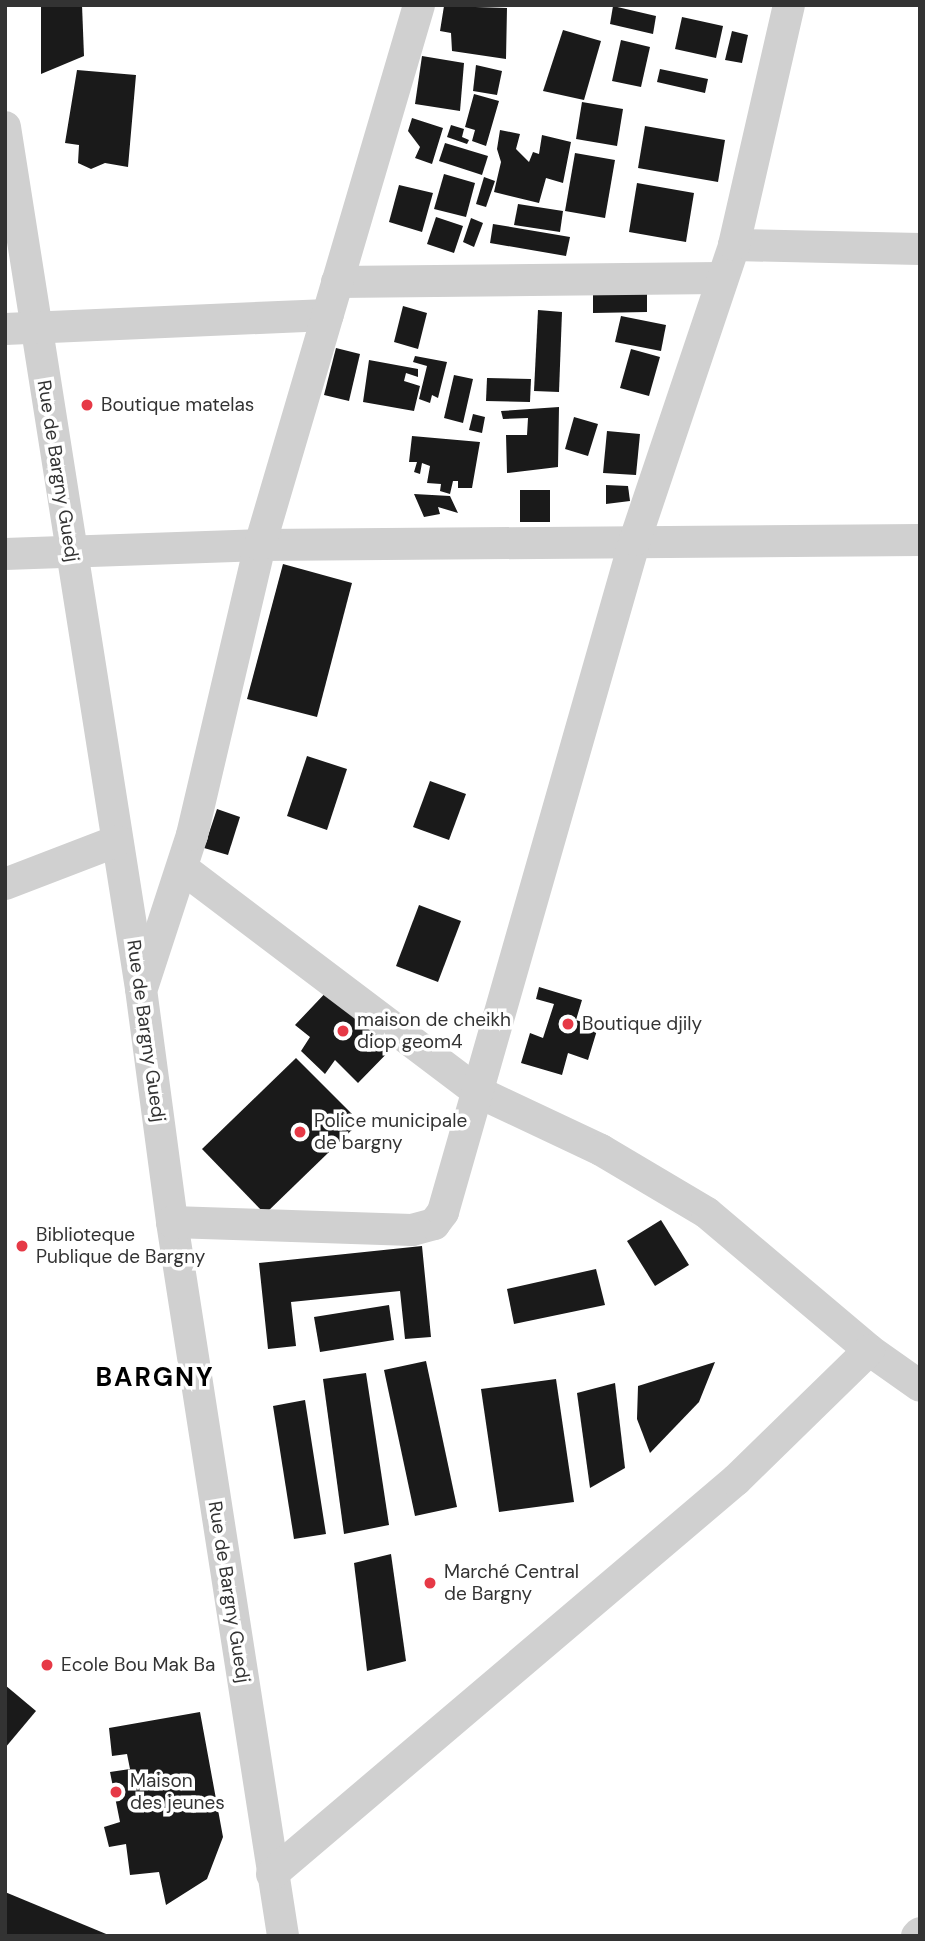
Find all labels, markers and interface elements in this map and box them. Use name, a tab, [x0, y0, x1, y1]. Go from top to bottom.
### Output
street label: Rue de Bargny Guedj	[32, 378, 84, 564]
place label: Boutique matelas	[101, 394, 254, 416]
marker: Boutique matelas	[79, 397, 95, 413]
street label: Rue de Bargny Guedj	[122, 938, 170, 1124]
place label: maison de cheikh diop geom4	[357, 1009, 511, 1053]
place label: Boutique djily	[582, 1013, 702, 1035]
marker: Boutique djily	[560, 1016, 576, 1032]
marker: maison de cheikh diop geom4	[335, 1023, 351, 1039]
place label: Police municipale de bargny	[314, 1110, 467, 1154]
marker: Police municipale de bargny	[292, 1124, 308, 1140]
place label: Biblioteque Publique de Bargny	[36, 1224, 205, 1268]
marker: Biblioteque Publique de Bargny	[14, 1238, 30, 1254]
district label: BARGNY	[96, 1362, 214, 1394]
street label: Rue de Bargny Guedj	[203, 1499, 255, 1685]
place label: Marché Central de Bargny	[444, 1561, 579, 1605]
marker: Marché Central de Bargny	[422, 1575, 438, 1591]
place label: Ecole Bou Mak Ba	[61, 1654, 215, 1676]
marker: Ecole Bou Mak Ba	[39, 1657, 55, 1673]
place label: Maison des jeunes	[130, 1770, 225, 1814]
marker: Maison des jeunes	[108, 1784, 124, 1800]

